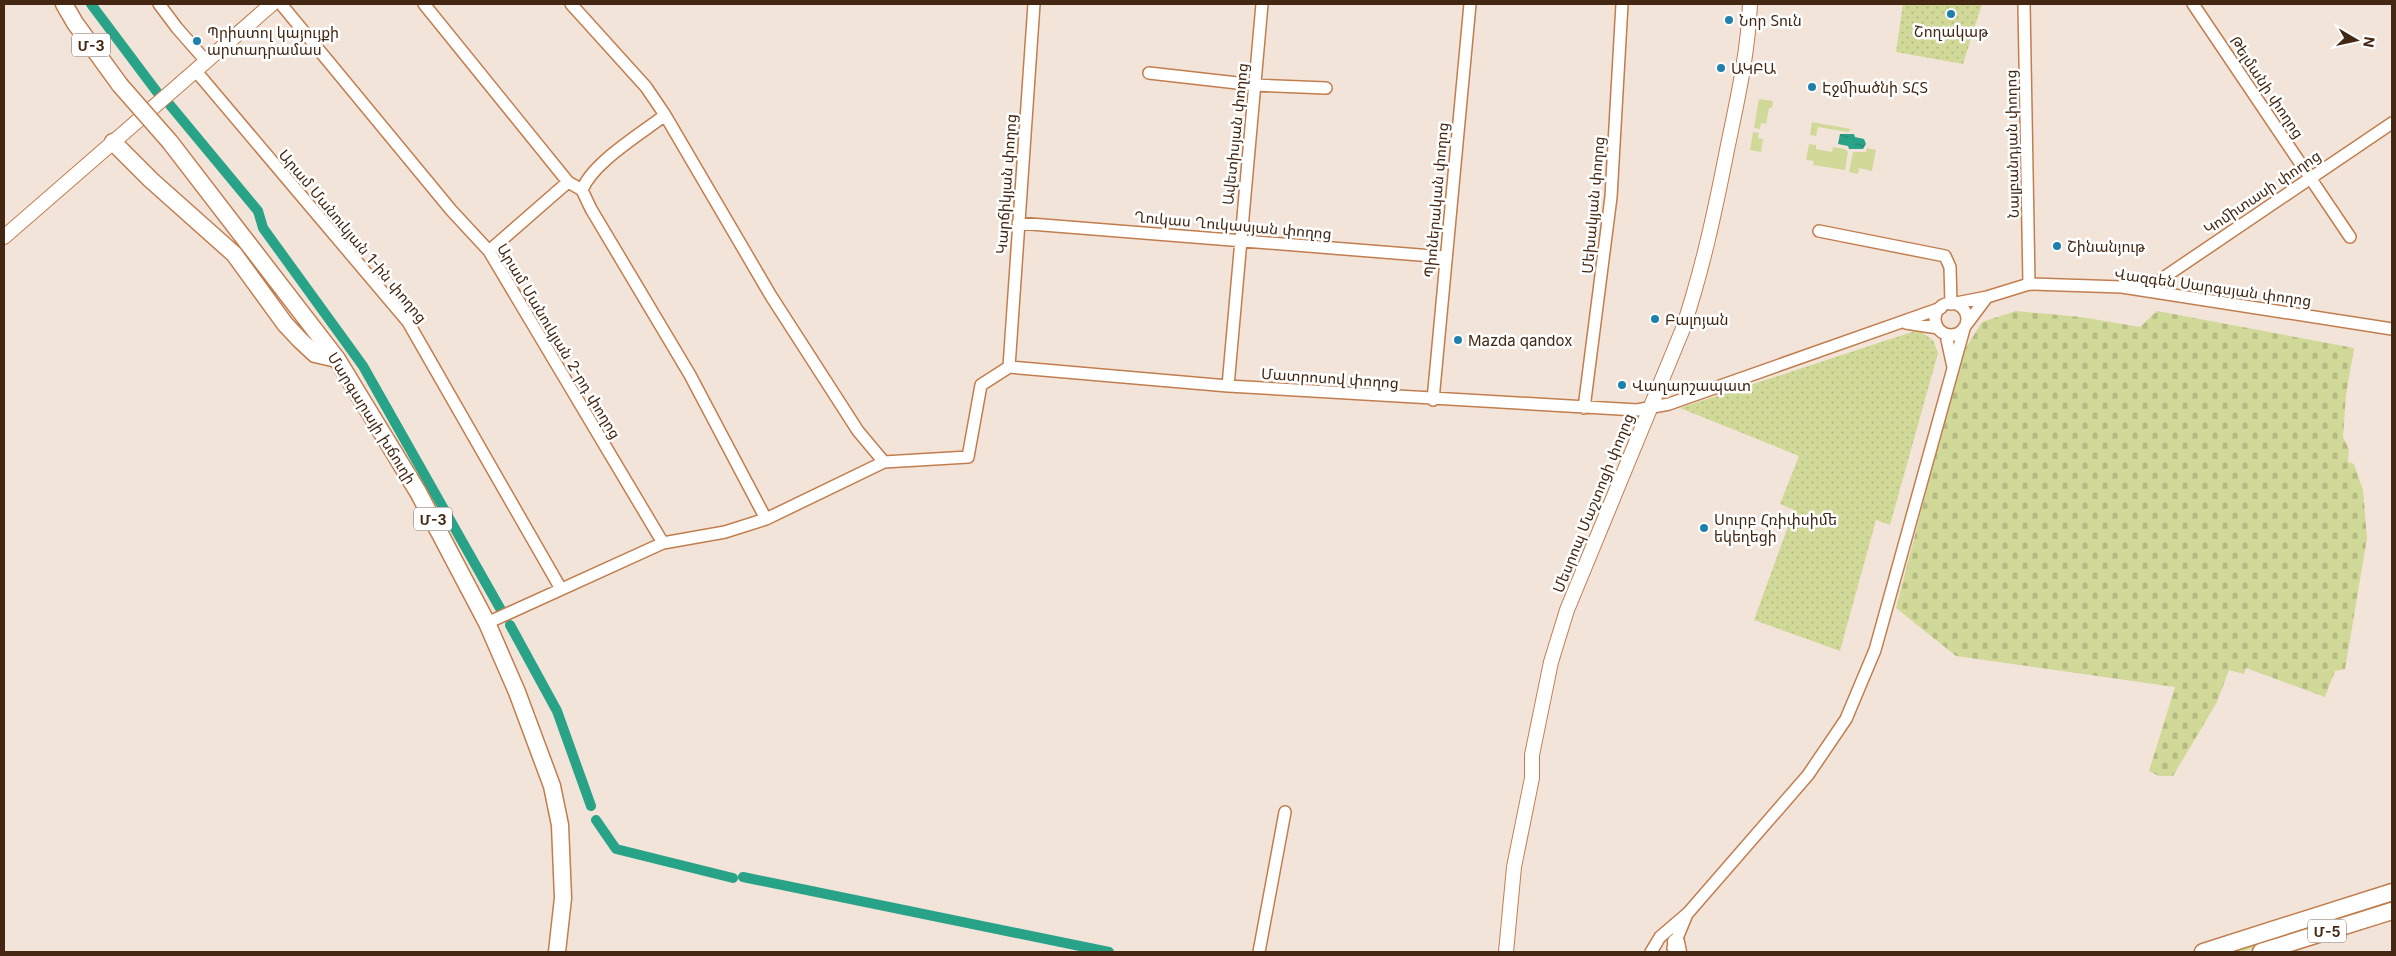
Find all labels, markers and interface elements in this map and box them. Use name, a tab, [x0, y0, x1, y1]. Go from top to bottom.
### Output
marker: Շողակաթ	[1945, 8, 1957, 20]
place label: Նոր Տուն	[1739, 11, 1802, 30]
marker: Նոր Տուն	[1723, 14, 1735, 26]
north arrow	[2331, 15, 2381, 65]
place label: Շողակաթ	[1914, 22, 1989, 41]
place label: Պրիստոլ կայույքի արտադրամաս	[207, 23, 339, 59]
street label: Թելմանի փողոց	[2226, 32, 2308, 142]
road number: Մ-3	[72, 34, 110, 56]
marker: Պրիստոլ կայույքի արտադրամաս	[191, 35, 203, 47]
text: N	[2360, 36, 2379, 49]
place label: ԱԿԲԱ	[1731, 59, 1776, 78]
street label: Ավետիսյան փողոց	[1218, 62, 1252, 206]
marker: ԱԿԲԱ	[1715, 62, 1727, 74]
street label: Նալբանդյան փողոց	[2001, 70, 2023, 218]
place label: Էջմիածնի ՏՀՏ	[1822, 78, 1928, 97]
marker: Էջմիածնի ՏՀՏ	[1806, 81, 1818, 93]
street label: Կարճիկյան փողոց	[992, 113, 1020, 255]
street label: Պիոներական փողոց	[1420, 121, 1452, 279]
street label: Մեխակյան փողոց	[1578, 135, 1608, 275]
street label: Արամ Մանուկյան 1-ին փողոց	[275, 145, 431, 327]
street label: Կոմիտասի փողոց	[2200, 146, 2324, 238]
street label: Ղուկաս Ղուկասյան փողոց	[1133, 207, 1333, 243]
place label: Շինանյութ	[2067, 237, 2146, 256]
street label: Արամ Մանուկյան 2-րդ փողոց	[493, 240, 625, 442]
marker: Շինանյութ	[2051, 240, 2063, 252]
street label: Վազգեն Սարգսյան փողոց	[2113, 264, 2313, 310]
place label: Բալոյան	[1665, 310, 1729, 329]
marker: Բալոյան	[1649, 313, 1661, 325]
place label: Mazda qandox	[1468, 331, 1572, 350]
marker: Mazda qandox	[1452, 334, 1464, 346]
street label: Մարգարայի խճուղի	[324, 349, 420, 487]
street label: Մատրոսով փողոց	[1261, 364, 1399, 392]
place label: Վաղարշապատ	[1632, 376, 1751, 395]
marker: Վաղարշապատ	[1616, 379, 1628, 391]
street label: Մեսրոպ Մաշտոցի փողոց	[1548, 410, 1638, 596]
road number: Մ-3	[414, 508, 452, 530]
place label: Սուրբ Հռիփսիմե եկեղեցի	[1714, 510, 1837, 546]
marker: Սուրբ Հռիփսիմե եկեղեցի	[1698, 522, 1710, 534]
road number: Մ-5	[2308, 919, 2346, 942]

